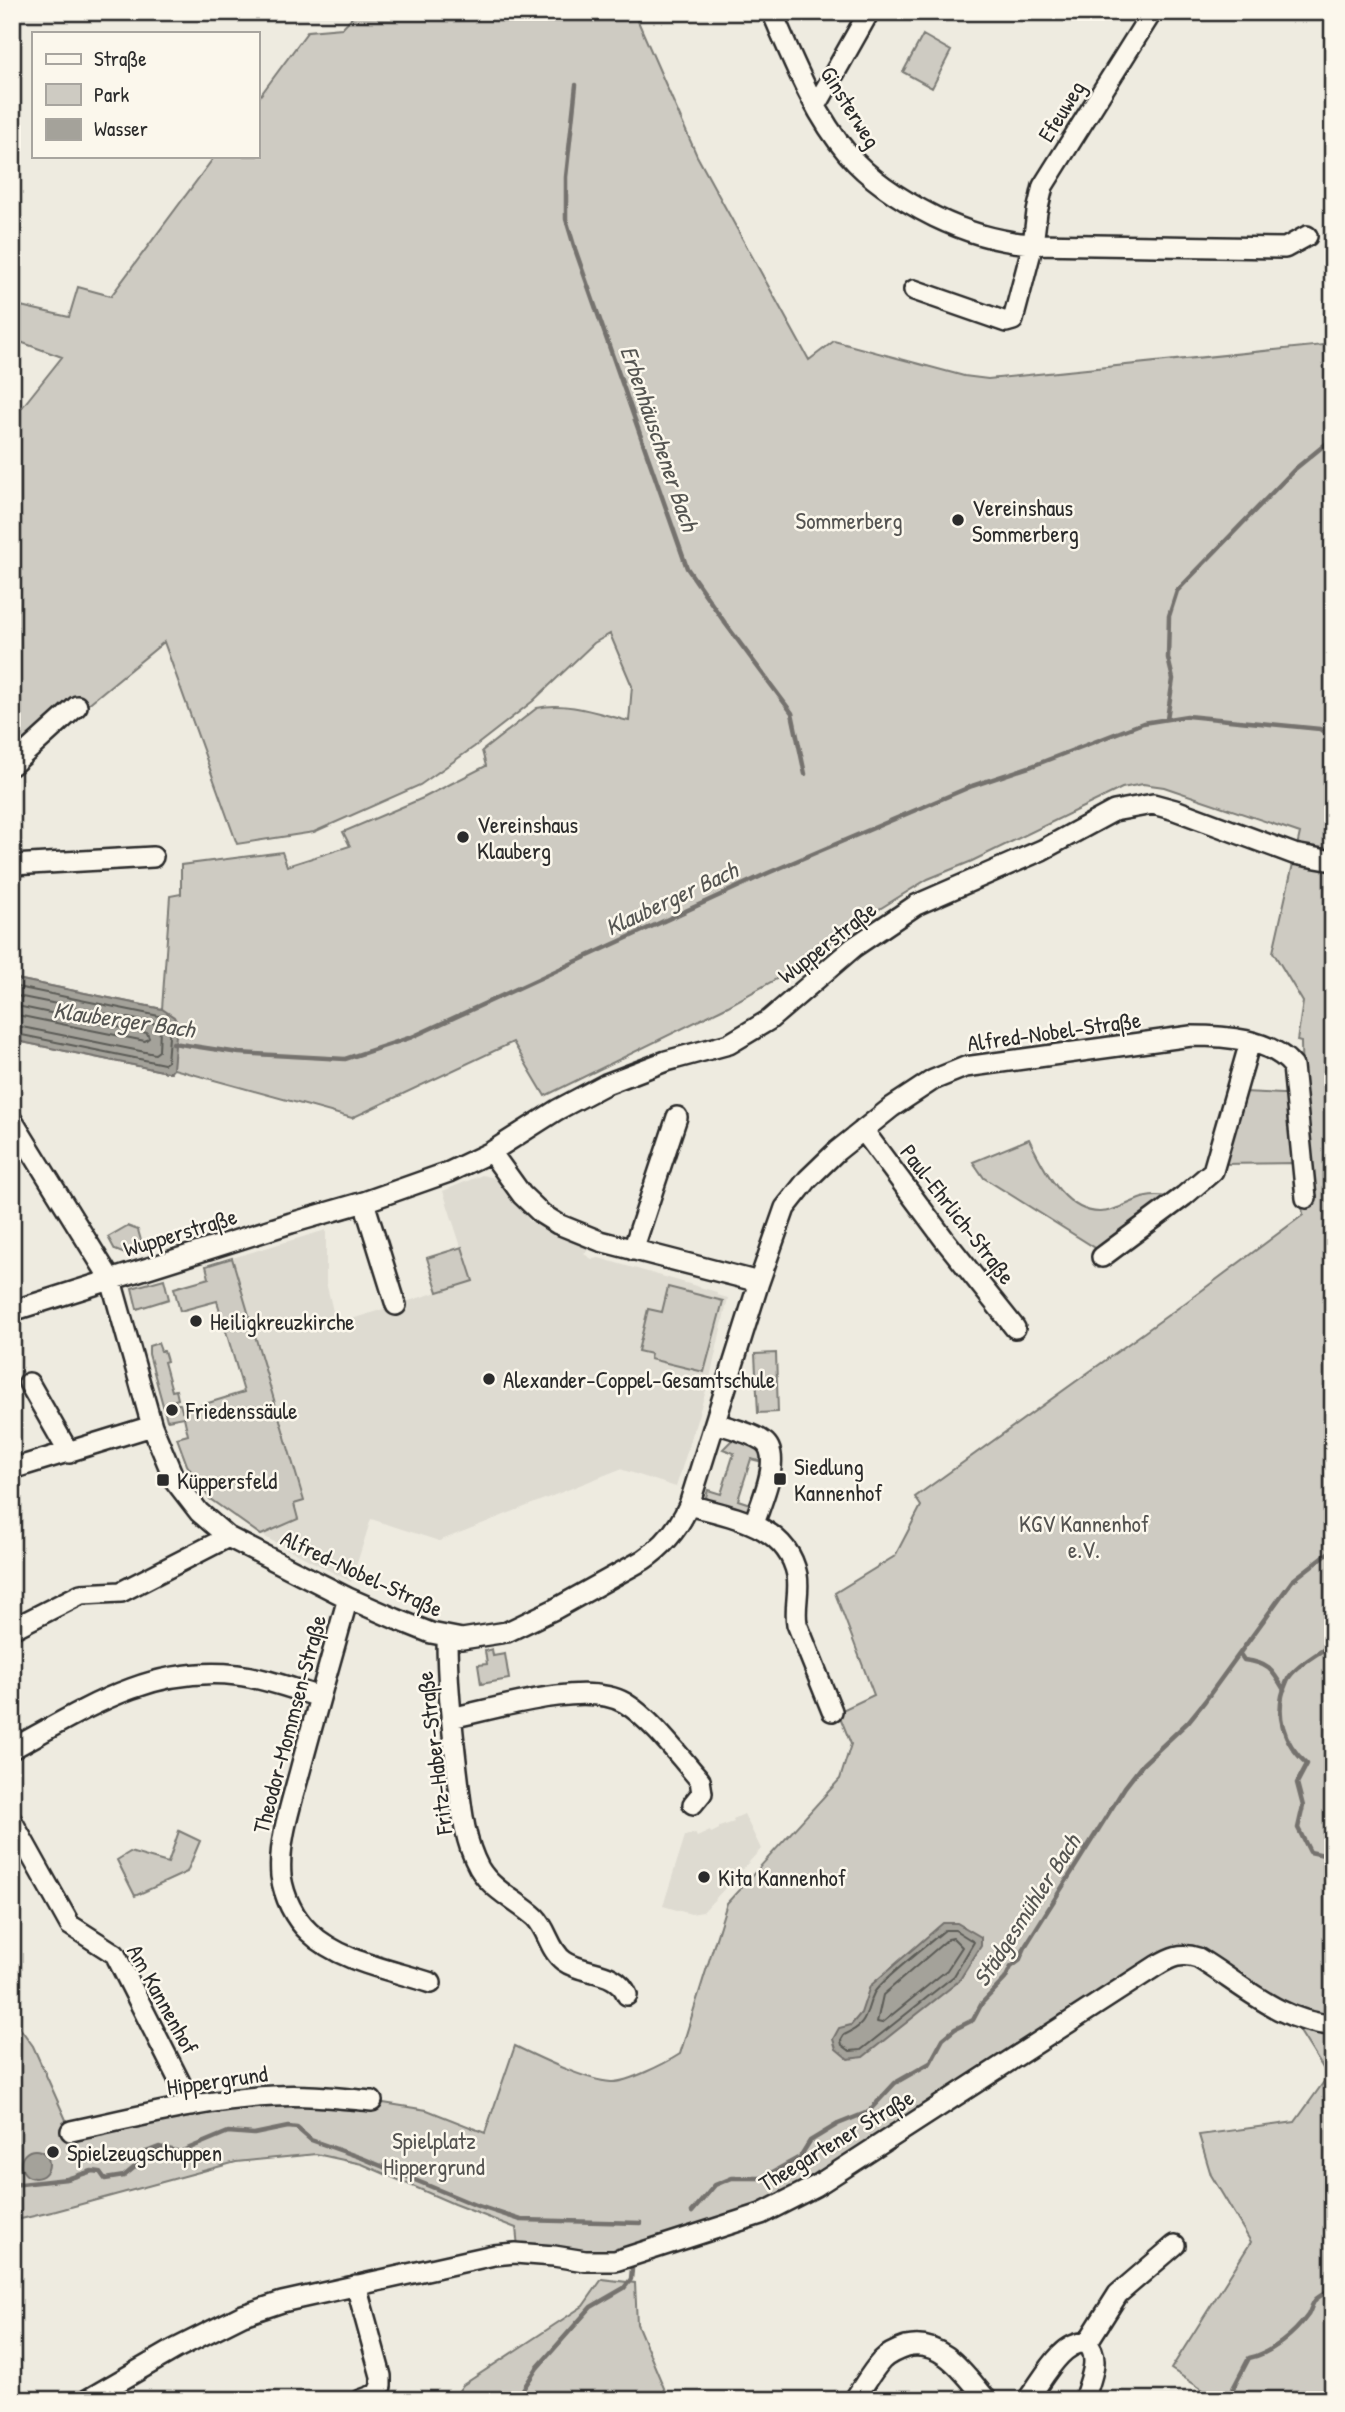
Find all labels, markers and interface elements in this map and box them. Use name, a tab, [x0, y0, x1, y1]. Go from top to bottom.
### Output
legend	[32, 32, 259, 158]
text: Straße	[94, 44, 147, 73]
street label: Ginsterweg	[814, 60, 888, 154]
street label: Efeuweg	[1030, 74, 1092, 148]
text: Park	[94, 80, 129, 109]
text: Wasser	[94, 114, 148, 143]
water label: Erbenhäuschener Bach	[613, 341, 707, 537]
place label: Vereinshaus Sommerberg	[972, 492, 1079, 549]
park label: Sommerberg	[796, 505, 902, 536]
marker: Vereinshaus Sommerberg	[950, 512, 966, 528]
place label: Vereinshaus Klauberg	[477, 809, 578, 866]
marker: Vereinshaus Klauberg	[455, 829, 471, 845]
water label: Klauberger Bach	[600, 853, 745, 944]
street label: Wupperstraße	[771, 894, 883, 990]
water label: Klauberger Bach	[51, 993, 199, 1046]
street label: Alfred-Nobel-Straße	[965, 1003, 1143, 1059]
street label: Paul-Ehrlich-Straße	[893, 1137, 1023, 1291]
street label: Wupperstraße	[120, 1200, 240, 1264]
place label: Heiligkreuzkirche	[210, 1306, 354, 1337]
marker: Heiligkreuzkirche	[188, 1313, 204, 1329]
place label: Alexander-Coppel-Gesamtschule	[503, 1364, 775, 1395]
marker: Alexander-Coppel-Gesamtschule	[481, 1371, 497, 1387]
place label: Friedenssäule	[185, 1395, 298, 1426]
marker: Friedenssäule	[164, 1402, 180, 1418]
place label: Siedlung Kannenhof	[794, 1451, 883, 1508]
place label: Küppersfeld	[177, 1465, 277, 1496]
marker: Siedlung Kannenhof	[772, 1471, 788, 1487]
marker: Küppersfeld	[155, 1472, 171, 1488]
park label: KGV Kannenhof e.V.	[1019, 1508, 1150, 1565]
street label: Alfred-Nobel-Straße	[276, 1522, 448, 1624]
street label: Theodor-Mommsen-Straße	[245, 1611, 333, 1837]
street label: Fritz-Haber-Straße	[409, 1670, 459, 1837]
water label: Städgesmühler Bach	[965, 1826, 1089, 1993]
place label: Kita Kannenhof	[718, 1862, 847, 1893]
marker: Kita Kannenhof	[696, 1869, 712, 1885]
street label: Am Kannenhof	[120, 1939, 206, 2060]
street label: Hippergrund	[165, 2058, 269, 2102]
street label: Theegartener Straße	[753, 2082, 919, 2198]
park label: Spielplatz Hippergrund	[383, 2125, 485, 2182]
place label: Spielzeugschuppen	[67, 2137, 222, 2168]
marker: Spielzeugschuppen	[45, 2144, 61, 2160]

